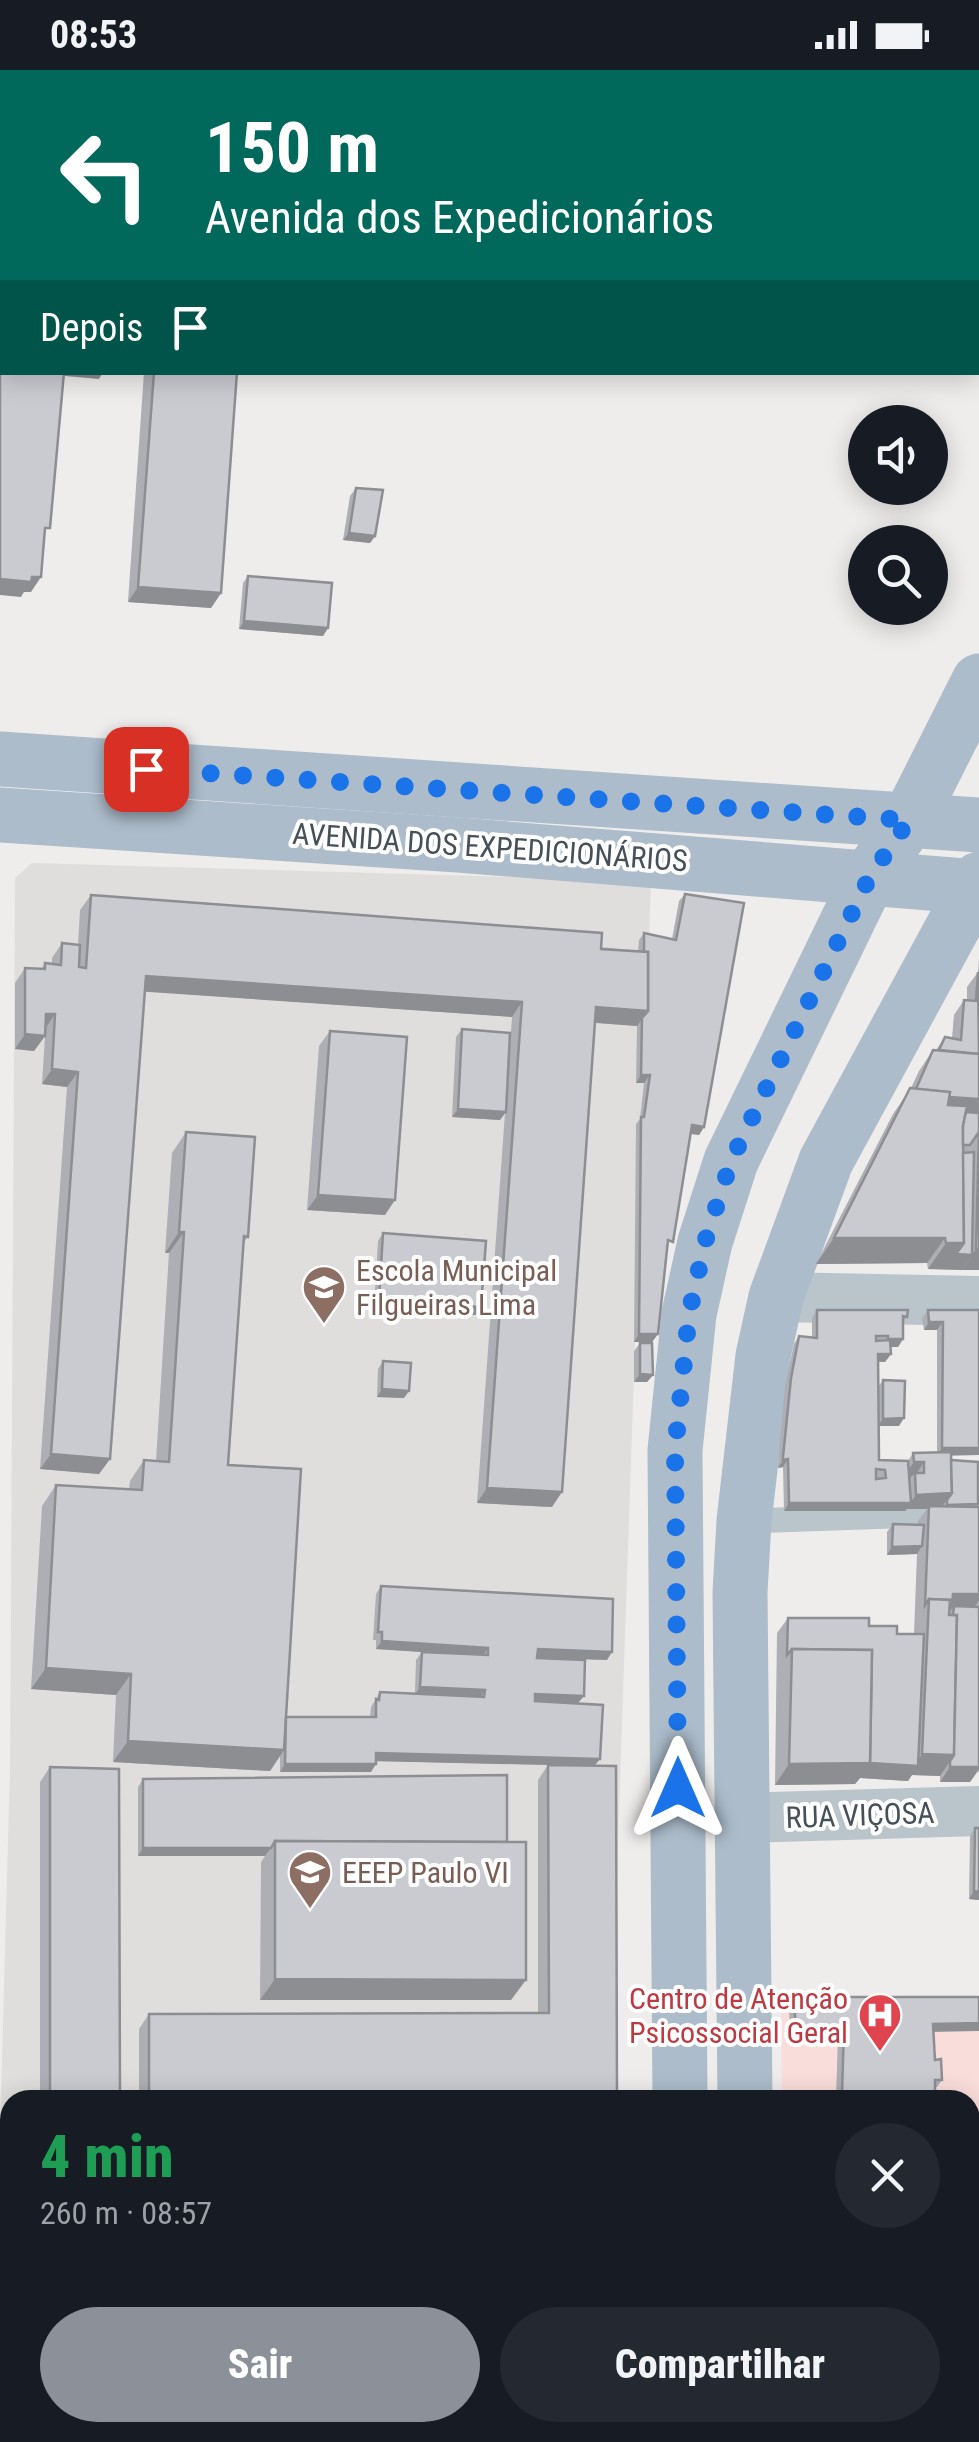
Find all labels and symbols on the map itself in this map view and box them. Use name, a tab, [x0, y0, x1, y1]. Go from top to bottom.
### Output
pin	[104, 727, 189, 812]
street label: AVENIDA DOS EXPEDICIONÁRIOS	[291, 816, 689, 878]
place label: Escola Municipal Filgueiras Lima	[356, 1253, 557, 1322]
school or university icon: Escola Municipal Filgueiras Lima	[301, 1264, 347, 1325]
position arrow	[626, 1736, 730, 1840]
street label: RUA VIÇOSA	[785, 1795, 935, 1835]
school or university icon: EEEP Paulo VI	[287, 1849, 333, 1910]
place label: EEEP Paulo VI	[342, 1855, 509, 1890]
place label: Centro de Atenção Psicossocial Geral	[629, 1981, 848, 2050]
hospital icon: Centro de Atenção Psicossocial Geral	[857, 1992, 903, 2053]

